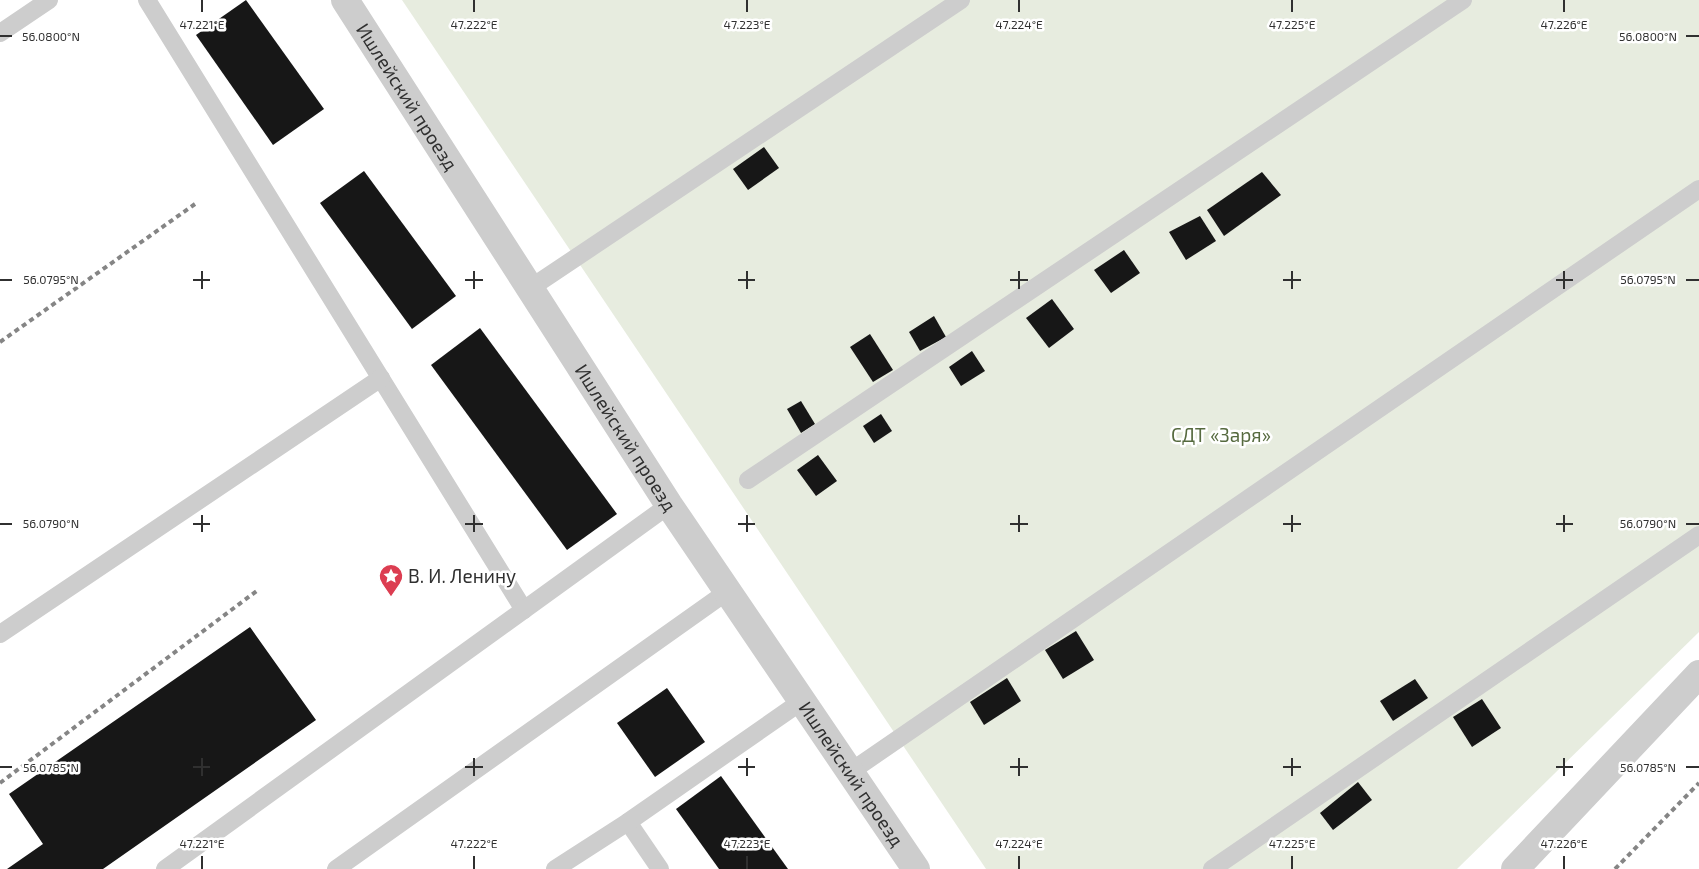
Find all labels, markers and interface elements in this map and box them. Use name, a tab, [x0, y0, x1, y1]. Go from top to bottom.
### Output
text: 47.221°E	[179, 17, 225, 31]
text: 47.222°E	[450, 17, 498, 31]
text: 47.223°E	[724, 17, 771, 31]
text: 47.224°E	[995, 17, 1043, 31]
text: 47.225°E	[1269, 17, 1316, 31]
text: 47.226°E	[1540, 17, 1588, 31]
street label: Ишлейский проезд	[352, 19, 463, 174]
text: 56.0800°N	[22, 29, 80, 43]
text: 56.0800°N	[1619, 29, 1677, 43]
text: 56.0795°N	[23, 272, 79, 286]
text: 56.0795°N	[1620, 272, 1676, 286]
street label: Ишлейский проезд	[571, 360, 682, 515]
park label: СДТ «Заря»	[1171, 423, 1271, 446]
text: 56.0790°N	[23, 516, 79, 530]
text: 56.0790°N	[1620, 516, 1676, 530]
place icon: В. И. Ленину	[378, 563, 404, 597]
place label: В. И. Ленину	[408, 564, 516, 588]
street label: Ишлейский проезд	[795, 697, 909, 851]
text: 56.0785°N	[23, 760, 79, 774]
text: 56.0785°N	[1620, 760, 1676, 774]
text: 47.221°E	[179, 836, 225, 850]
text: 47.222°E	[450, 836, 498, 850]
text: 47.223°E	[724, 836, 771, 850]
text: 47.224°E	[995, 836, 1043, 850]
text: 47.225°E	[1269, 836, 1316, 850]
text: 47.226°E	[1540, 836, 1588, 850]

